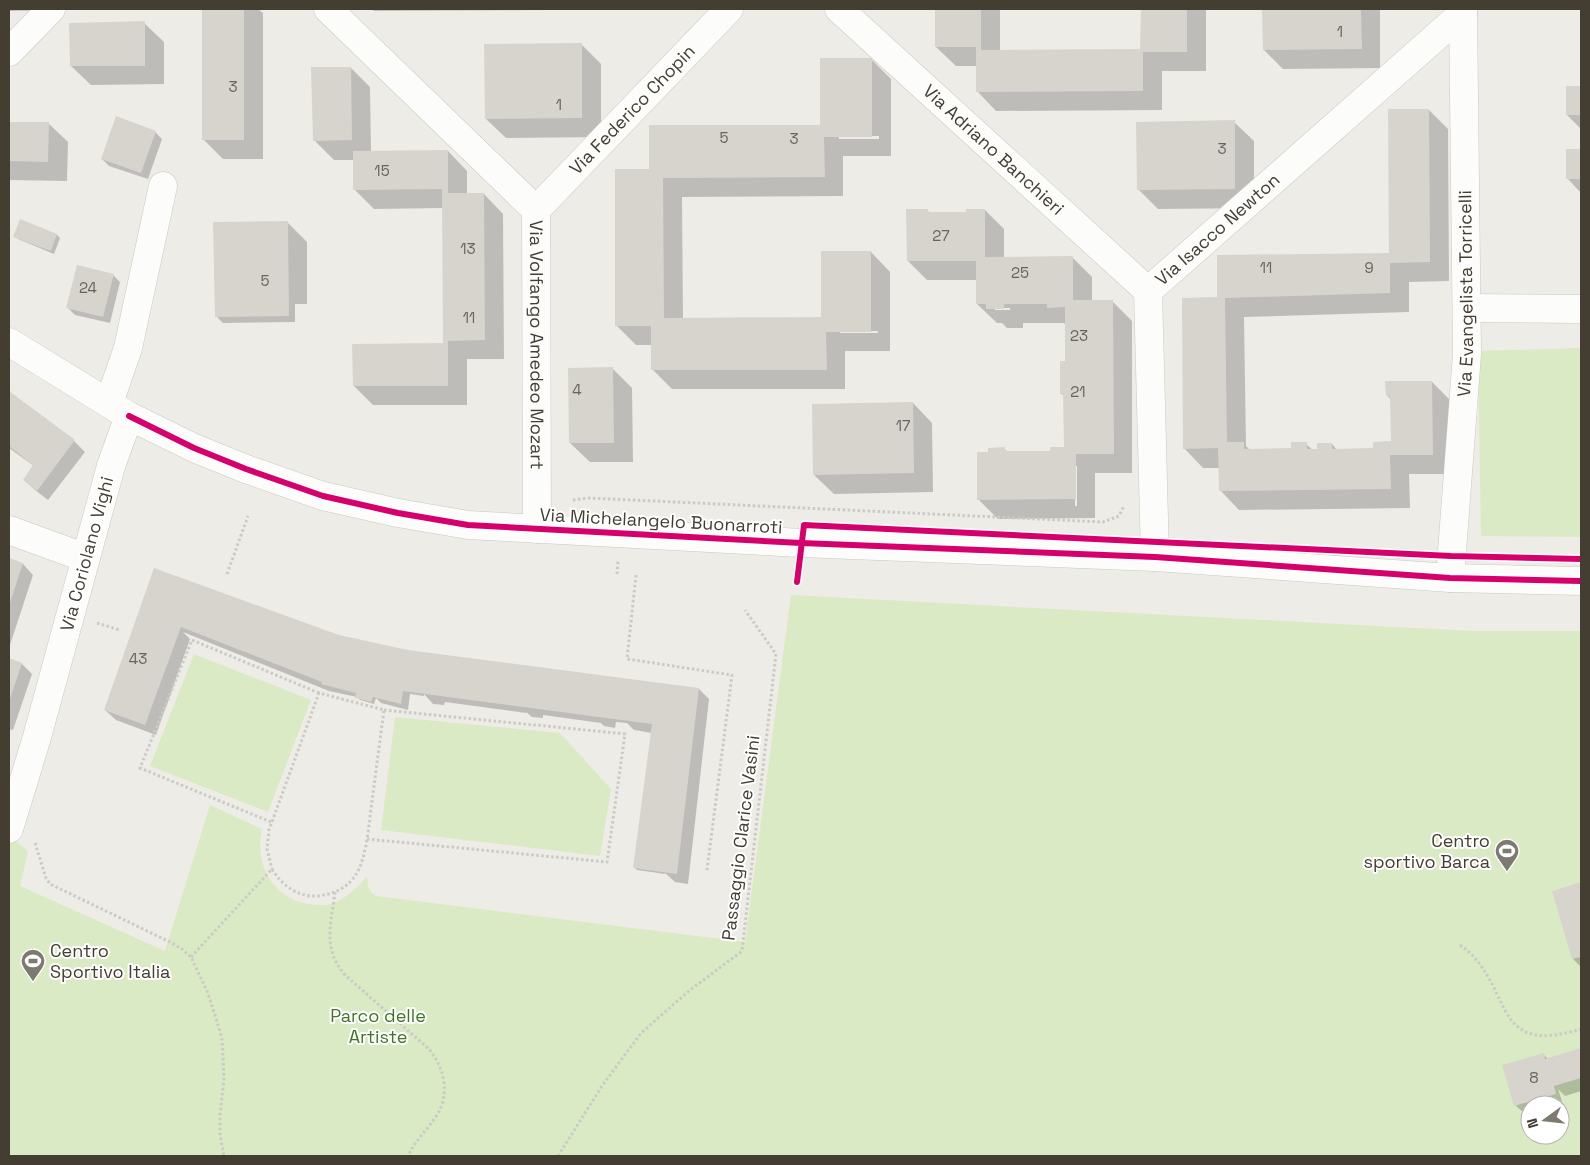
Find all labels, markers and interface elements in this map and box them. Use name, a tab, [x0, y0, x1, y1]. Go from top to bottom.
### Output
house number: 1	[1337, 22, 1343, 41]
street label: Via Federico Chopin	[564, 40, 700, 179]
house number: 3	[228, 77, 238, 96]
street label: Via Adriano Banchieri	[918, 79, 1069, 220]
house number: 1	[556, 95, 562, 114]
house number: 5	[720, 128, 729, 147]
house number: 3	[789, 129, 799, 148]
house number: 3	[1217, 139, 1227, 158]
house number: 15	[374, 161, 390, 180]
street label: Via Isacco Newton	[1150, 168, 1284, 290]
street label: Via Evangelista Torricelli	[1452, 190, 1478, 398]
street label: Via Volfango Amedeo Mozart	[525, 220, 549, 469]
house number: 27	[932, 226, 950, 245]
house number: 13	[460, 239, 476, 258]
house number: 11	[1260, 258, 1272, 277]
house number: 9	[1364, 258, 1374, 277]
house number: 25	[1011, 263, 1029, 282]
house number: 5	[261, 271, 270, 290]
house number: 24	[79, 278, 97, 297]
house number: 11	[463, 308, 475, 327]
house number: 23	[1070, 326, 1088, 345]
house number: 4	[572, 380, 582, 399]
house number: 21	[1070, 382, 1086, 401]
house number: 17	[896, 416, 910, 435]
street label: Via Coriolano Vighi	[55, 474, 118, 634]
street label: Via Michelangelo Buonarroti	[539, 503, 783, 538]
house number: 43	[129, 649, 147, 668]
street label: Passaggio Clarice Vasini	[716, 734, 765, 942]
place label: Centro sportivo Barca	[1363, 829, 1490, 873]
sports icon: Centro sportivo Barca	[1494, 838, 1520, 872]
place label: Centro Sportivo Italia	[50, 939, 170, 983]
sports icon: Centro Sportivo Italia	[20, 948, 46, 982]
park label: Parco delle Artiste	[330, 1004, 426, 1048]
house number: 8	[1529, 1068, 1539, 1087]
north arrow	[1520, 1095, 1570, 1145]
text: N	[1523, 1116, 1542, 1130]

